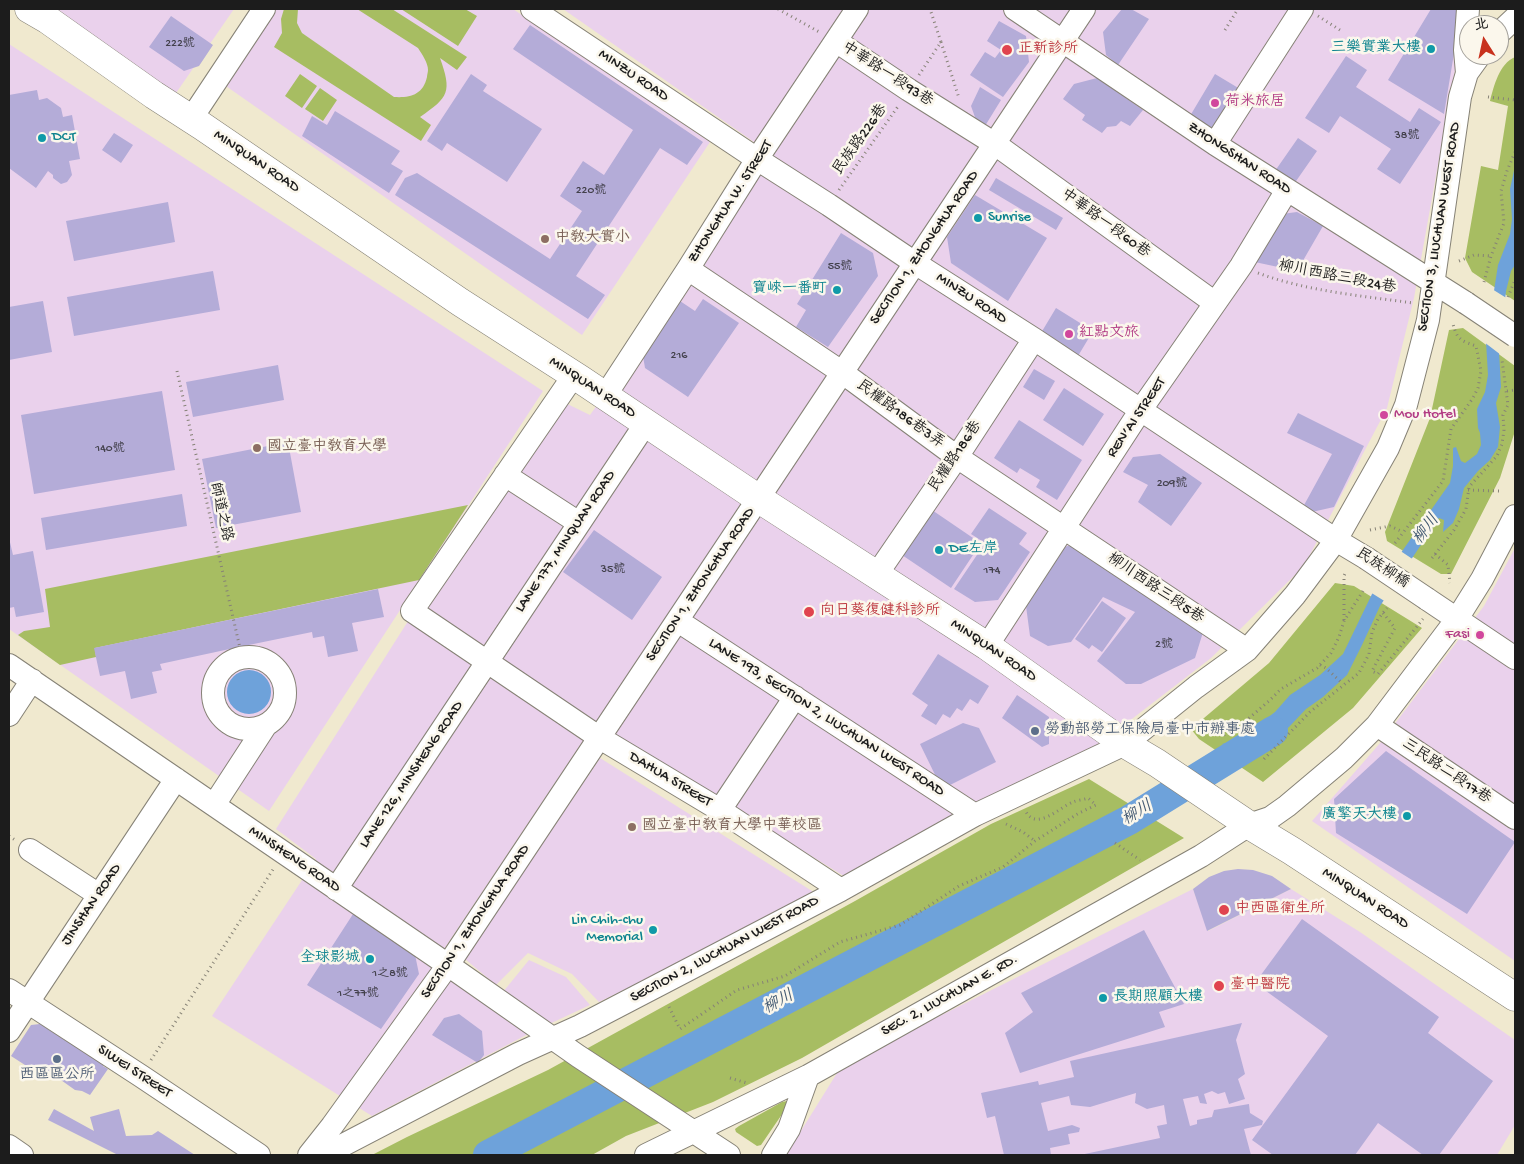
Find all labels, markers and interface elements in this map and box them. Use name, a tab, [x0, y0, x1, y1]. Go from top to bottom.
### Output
north arrow	[1459, 15, 1509, 65]
text: 北	[1473, 16, 1490, 35]
house number: 222號	[165, 37, 195, 51]
street label: 中華路一段93巷	[838, 39, 936, 111]
place label: 三樂實業大樓	[1331, 40, 1421, 58]
place label: 正新診所	[1018, 41, 1078, 59]
marker: 正新診所	[1000, 43, 1014, 57]
marker: 三樂實業大樓	[1425, 43, 1437, 55]
street label: MINZU ROAD	[594, 46, 672, 106]
place label: 荷米旅居	[1225, 94, 1285, 112]
marker: 荷米旅居	[1209, 97, 1221, 109]
street label: 民族路226巷	[830, 101, 892, 179]
street label: ZHONGSHAN ROAD	[1184, 119, 1294, 199]
street label: SECTION 3, LIUCHUAN WEST ROAD	[1415, 121, 1465, 333]
street label: MINQUAN ROAD	[209, 127, 303, 197]
place label: DCT	[52, 129, 76, 147]
house number: 38號	[1395, 129, 1419, 143]
marker: DCT	[36, 132, 48, 144]
street label: ZHONGHUA W. STREET	[685, 137, 777, 267]
street label: SECTION 1, ZHONGHUA ROAD	[867, 167, 983, 329]
house number: 220號	[576, 184, 606, 198]
street label: 中華路一段60巷	[1057, 186, 1153, 262]
place label: Sunrise	[988, 209, 1031, 227]
marker: Sunrise	[972, 212, 984, 224]
place label: 中教大實小	[555, 230, 630, 248]
marker: 中教大實小	[539, 233, 551, 245]
street label: 柳川西路三段24巷	[1277, 258, 1397, 298]
house number: 55號	[828, 260, 852, 274]
street label: MINZU ROAD	[932, 269, 1010, 329]
place label: 寶崍一番町	[752, 281, 827, 299]
marker: 寶崍一番町	[831, 284, 843, 296]
place label: 紅點文旅	[1079, 325, 1139, 343]
marker: 紅點文旅	[1063, 328, 1075, 340]
house number: 216	[671, 349, 687, 363]
street label: MINQUAN ROAD	[545, 353, 639, 423]
street label: REN’AI STREET	[1104, 375, 1170, 461]
street label: 民權路186巷3弄	[852, 377, 948, 453]
place label: Mou Hotel	[1394, 406, 1456, 424]
marker: Mou Hotel	[1378, 409, 1390, 421]
street label: 民權路186巷	[926, 418, 986, 496]
place label: 國立臺中教育大學	[267, 439, 387, 457]
house number: 140號	[95, 442, 125, 456]
marker: 國立臺中教育大學	[251, 442, 263, 454]
street label: LANE 177, MINQUAN ROAD	[512, 468, 620, 616]
house number: 209號	[1157, 477, 1187, 491]
street label: 師道之路	[204, 481, 236, 543]
street label: SECTION 1, ZHONGHUA ROAD	[643, 504, 759, 666]
water label: 柳川	[1410, 511, 1444, 549]
place label: DE左岸	[949, 541, 998, 559]
marker: DE左岸	[933, 544, 945, 556]
street label: 民族柳橋	[1352, 545, 1412, 593]
street label: 柳川西路三段5巷	[1103, 550, 1207, 628]
house number: 35號	[601, 563, 625, 577]
house number: 174	[984, 564, 1000, 578]
place label: 向日葵復健科診所	[820, 603, 940, 621]
marker: 向日葵復健科診所	[802, 605, 816, 619]
street label: MINQUAN ROAD	[946, 616, 1040, 686]
place label: Fasi	[1445, 626, 1470, 644]
marker: Fasi	[1474, 629, 1486, 641]
street label: LANE 193, SECTION 2, LIUCHUAN WEST ROAD	[705, 635, 947, 801]
house number: 2號	[1155, 638, 1173, 652]
street label: LANE 126, MINSHENG ROAD	[356, 698, 468, 852]
place label: 勞動部勞工保險局臺中市辦事處	[1045, 722, 1255, 740]
marker: 勞動部勞工保險局臺中市辦事處	[1029, 725, 1041, 737]
street label: 三民路二段17巷	[1398, 736, 1494, 808]
street label: DAHUA STREET	[625, 748, 715, 812]
water label: 柳川	[1119, 798, 1157, 830]
place label: 廣擎天大樓	[1322, 807, 1397, 825]
marker: 廣擎天大樓	[1401, 810, 1413, 822]
place label: 國立臺中教育大學中華校區	[642, 818, 822, 836]
marker: 國立臺中教育大學中華校區	[626, 821, 638, 833]
street label: MINSHENG ROAD	[245, 823, 343, 897]
street label: SECTION 1, ZHONGHUA ROAD	[418, 841, 534, 1003]
street label: JINSHAN ROAD	[58, 861, 126, 949]
street label: MINQUAN ROAD	[1318, 864, 1412, 934]
street label: SECTION 2, LIUCHUAN WEST ROAD	[628, 893, 822, 1007]
place label: 中西區衛生所	[1235, 901, 1325, 919]
marker: 中西區衛生所	[1217, 903, 1231, 917]
place label: Lin Chih-chu Memorial	[571, 912, 643, 947]
marker: Lin Chih-chu Memorial	[647, 924, 659, 936]
place label: 全球影城	[300, 950, 360, 968]
street label: SEC. 2, LIUCHUAN E. RD.	[878, 951, 1022, 1041]
marker: 全球影城	[364, 953, 376, 965]
house number: 1之8號	[372, 967, 408, 981]
place label: 臺中醫院	[1230, 977, 1290, 995]
marker: 臺中醫院	[1212, 979, 1226, 993]
house number: 1之77號	[337, 987, 379, 1001]
water label: 柳川	[760, 987, 798, 1019]
place label: 長期照顧大樓	[1113, 989, 1203, 1007]
marker: 長期照顧大樓	[1097, 992, 1109, 1004]
street label: SIWEI STREET	[94, 1041, 174, 1103]
marker: 西區區公所	[51, 1053, 63, 1065]
place label: 西區區公所	[20, 1067, 94, 1085]

